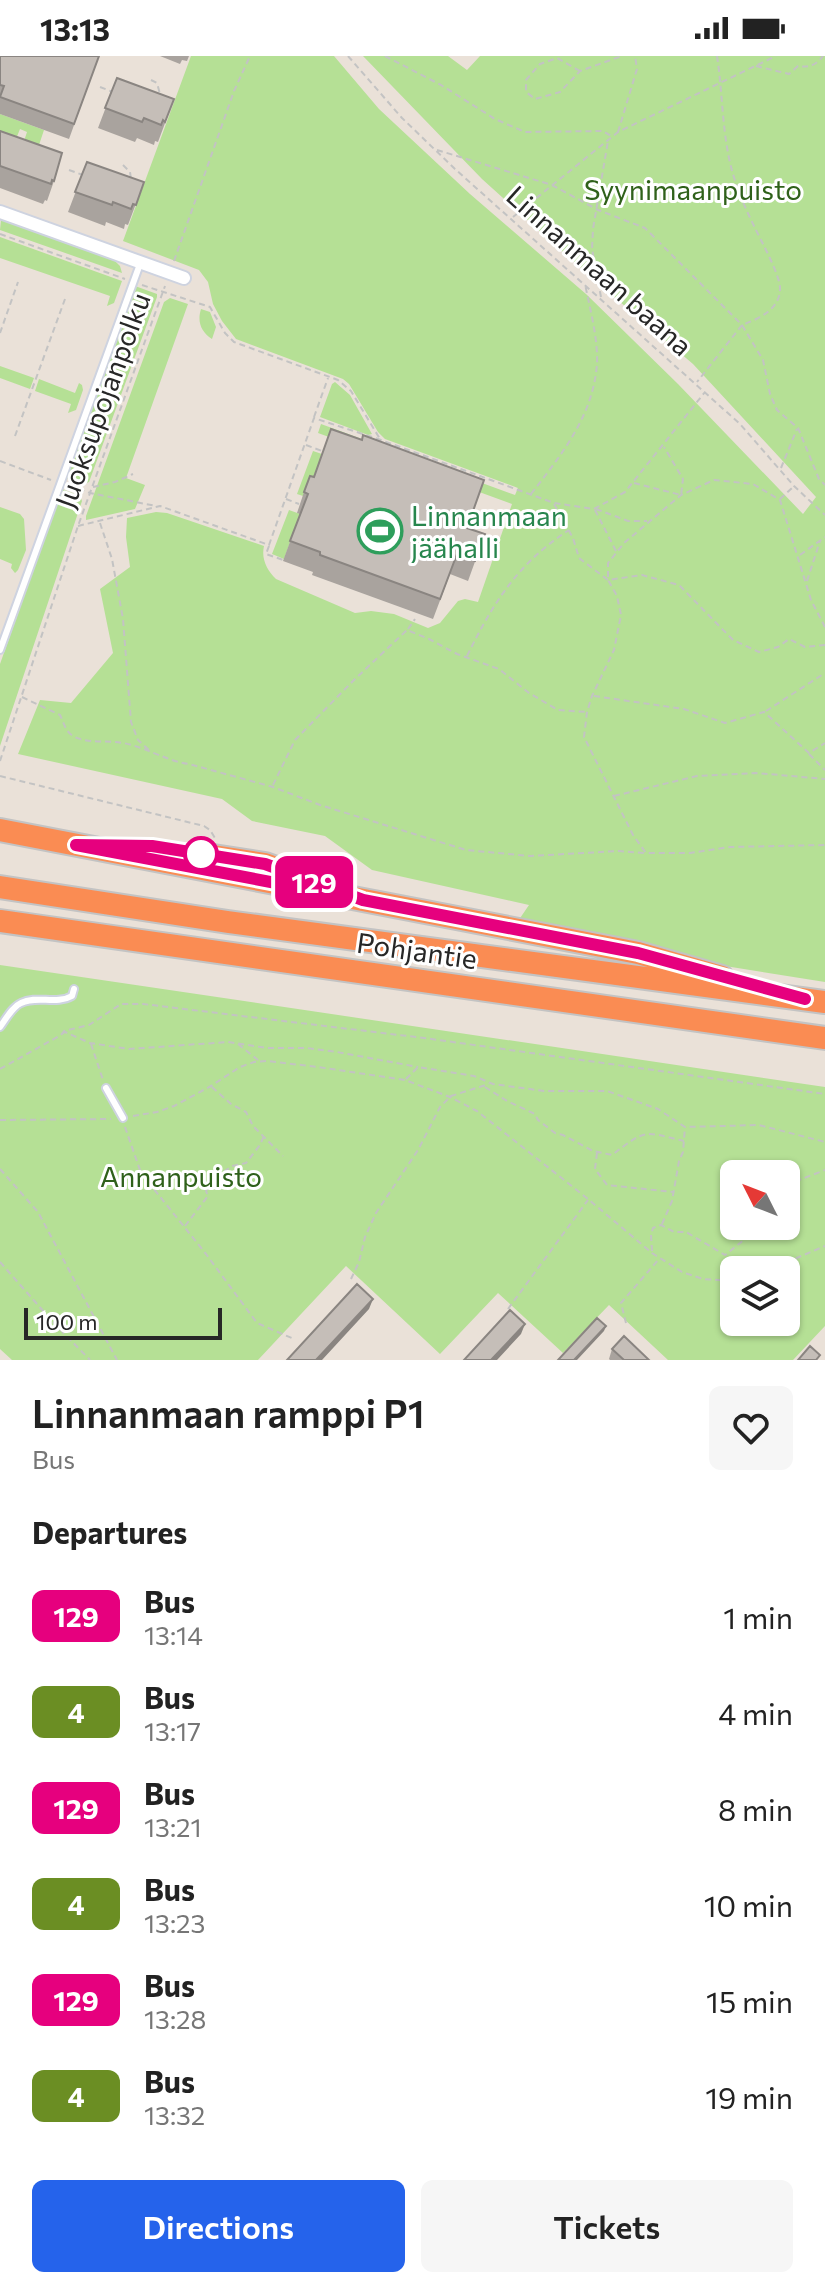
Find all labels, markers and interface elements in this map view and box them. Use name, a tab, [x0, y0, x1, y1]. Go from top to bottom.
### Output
text: 13:13	[40, 10, 110, 47]
park label: Syynimaanpuisto	[584, 172, 802, 206]
street label: Linnanmaan baana	[500, 178, 700, 362]
street label: Juoksupojanpolku	[47, 288, 157, 512]
place label: Linnanmaan jäähalli	[411, 498, 567, 564]
sports icon: Linnanmaan jäähalli	[356, 507, 404, 555]
unlabelled marker	[184, 837, 218, 871]
line badge: 129	[268, 856, 360, 908]
text: 129	[291, 865, 337, 899]
street label: Pohjantie	[355, 925, 479, 975]
park label: Annanpuisto	[100, 1159, 262, 1193]
north arrow	[720, 1160, 800, 1240]
map controls	[720, 1160, 800, 1336]
button: layers	[720, 1256, 800, 1336]
scale bar	[24, 1304, 222, 1340]
text: 100 m	[36, 1308, 98, 1335]
button: heart	[709, 1386, 793, 1470]
text: Linnanmaan ramppi P1	[32, 1389, 425, 1436]
text: Bus	[32, 1443, 75, 1474]
text: Departures	[32, 1513, 187, 1550]
text: Bus	[144, 1582, 195, 1619]
text: 1 min	[723, 1598, 793, 1635]
text: 129	[53, 1599, 99, 1633]
text: 13:14	[144, 1619, 203, 1650]
text: Bus	[144, 1678, 195, 1715]
text: 4 min	[718, 1694, 793, 1731]
text: 4	[67, 1695, 85, 1729]
text: 13:17	[144, 1715, 201, 1746]
text: Bus	[144, 1774, 195, 1811]
text: 8 min	[718, 1790, 793, 1827]
text: 129	[53, 1791, 99, 1825]
text: 13:21	[144, 1811, 202, 1842]
text: Bus	[144, 1870, 195, 1907]
text: 10 min	[704, 1886, 793, 1923]
text: 4	[67, 1887, 85, 1921]
text: 13:23	[144, 1907, 205, 1938]
text: Bus	[144, 1966, 195, 2003]
text: 15 min	[706, 1982, 793, 2019]
text: 129	[53, 1983, 99, 2017]
text: 13:28	[144, 2003, 206, 2034]
text: Bus	[144, 2062, 195, 2099]
text: 19 min	[705, 2078, 793, 2115]
text: 4	[67, 2079, 85, 2113]
text: 13:32	[144, 2099, 205, 2130]
button: Directions	[32, 2180, 405, 2272]
button: Tickets	[421, 2180, 793, 2272]

